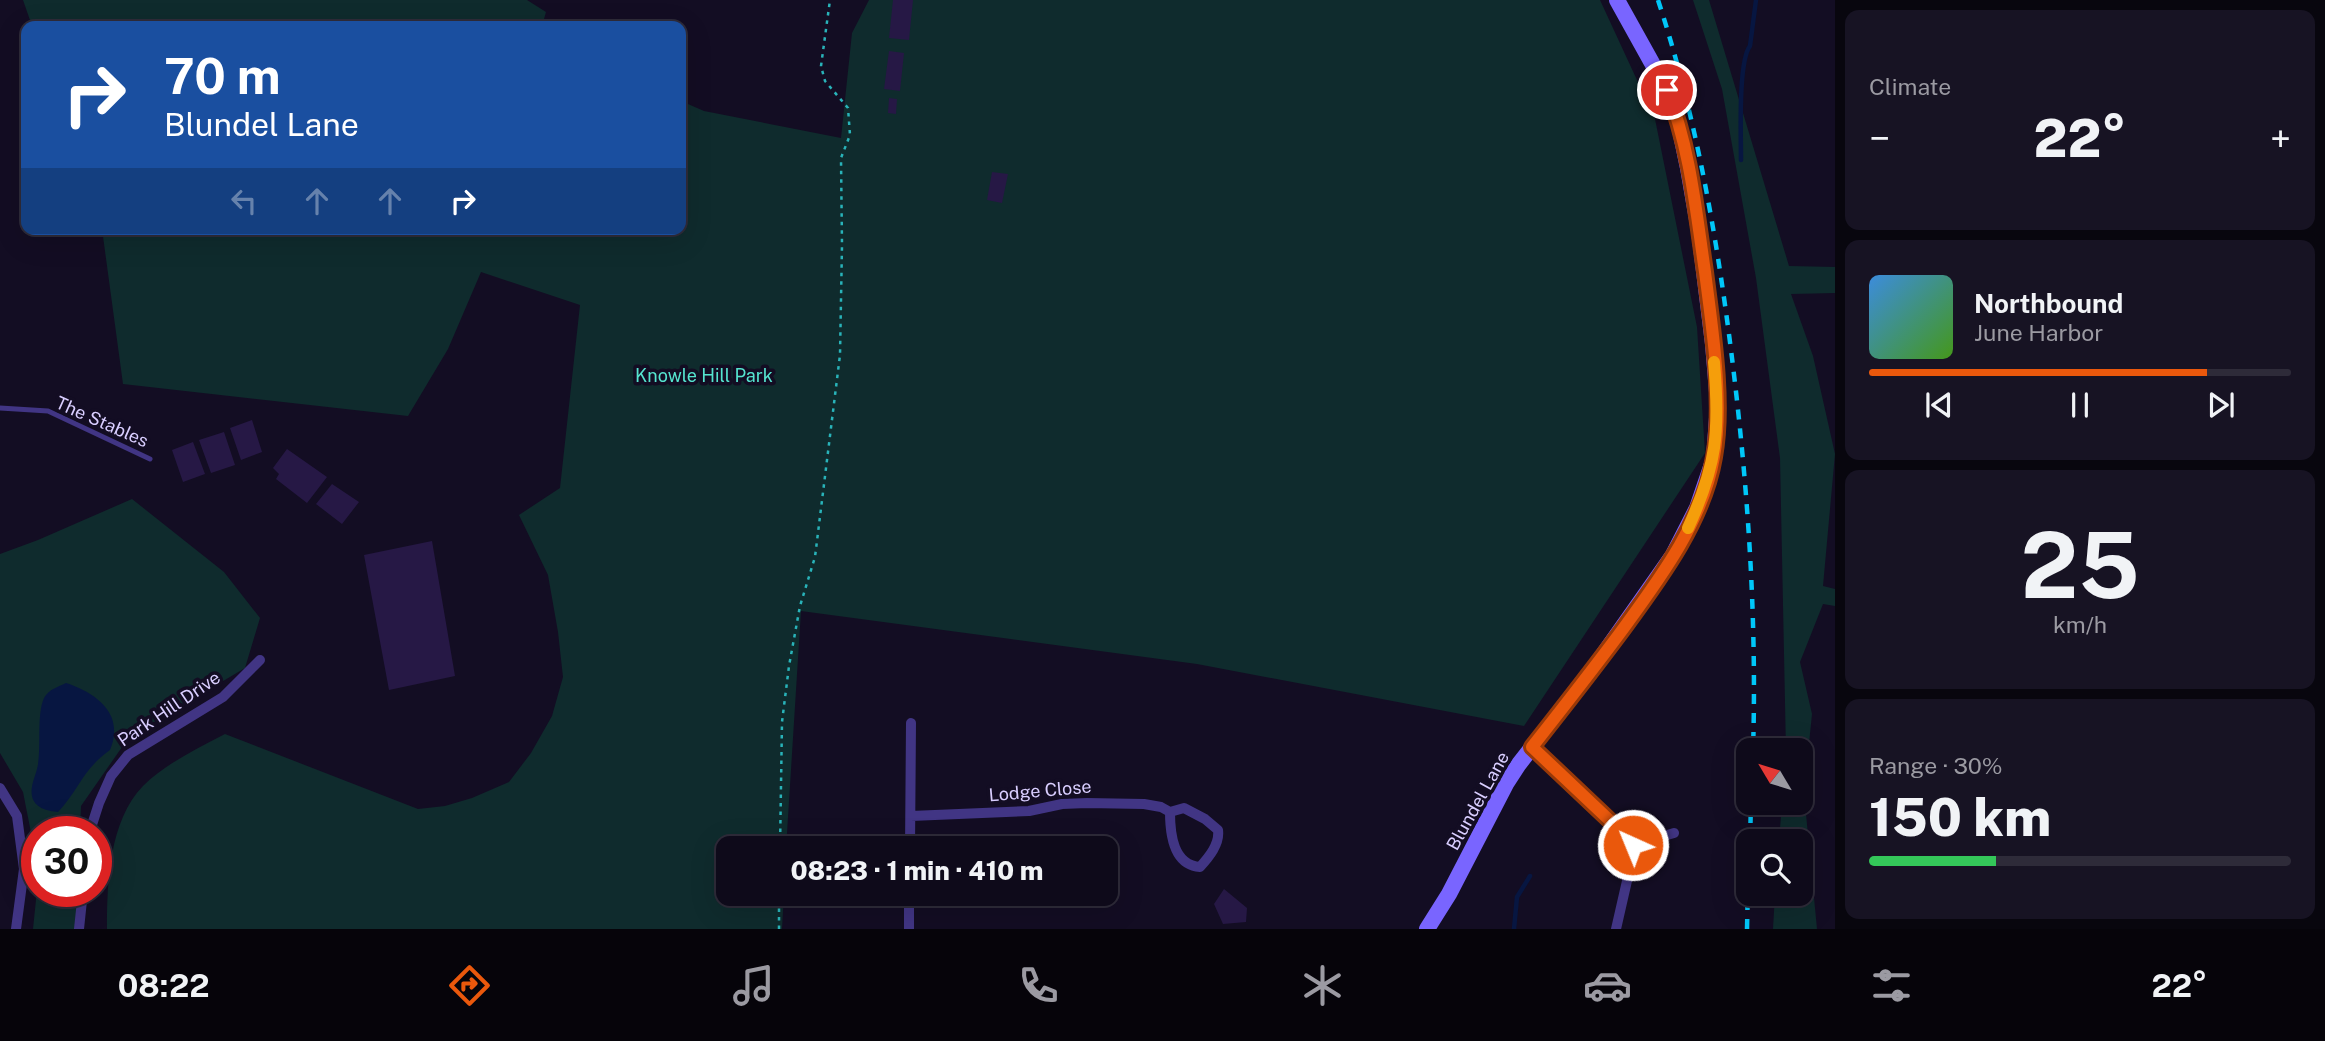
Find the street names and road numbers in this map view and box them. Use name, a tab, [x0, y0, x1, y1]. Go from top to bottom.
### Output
street label: The Stables	[53, 392, 152, 451]
street label: Park Hill Drive	[113, 667, 224, 751]
street label: Blundel Lane	[1442, 748, 1513, 854]
street label: Lodge Close	[988, 776, 1092, 805]

